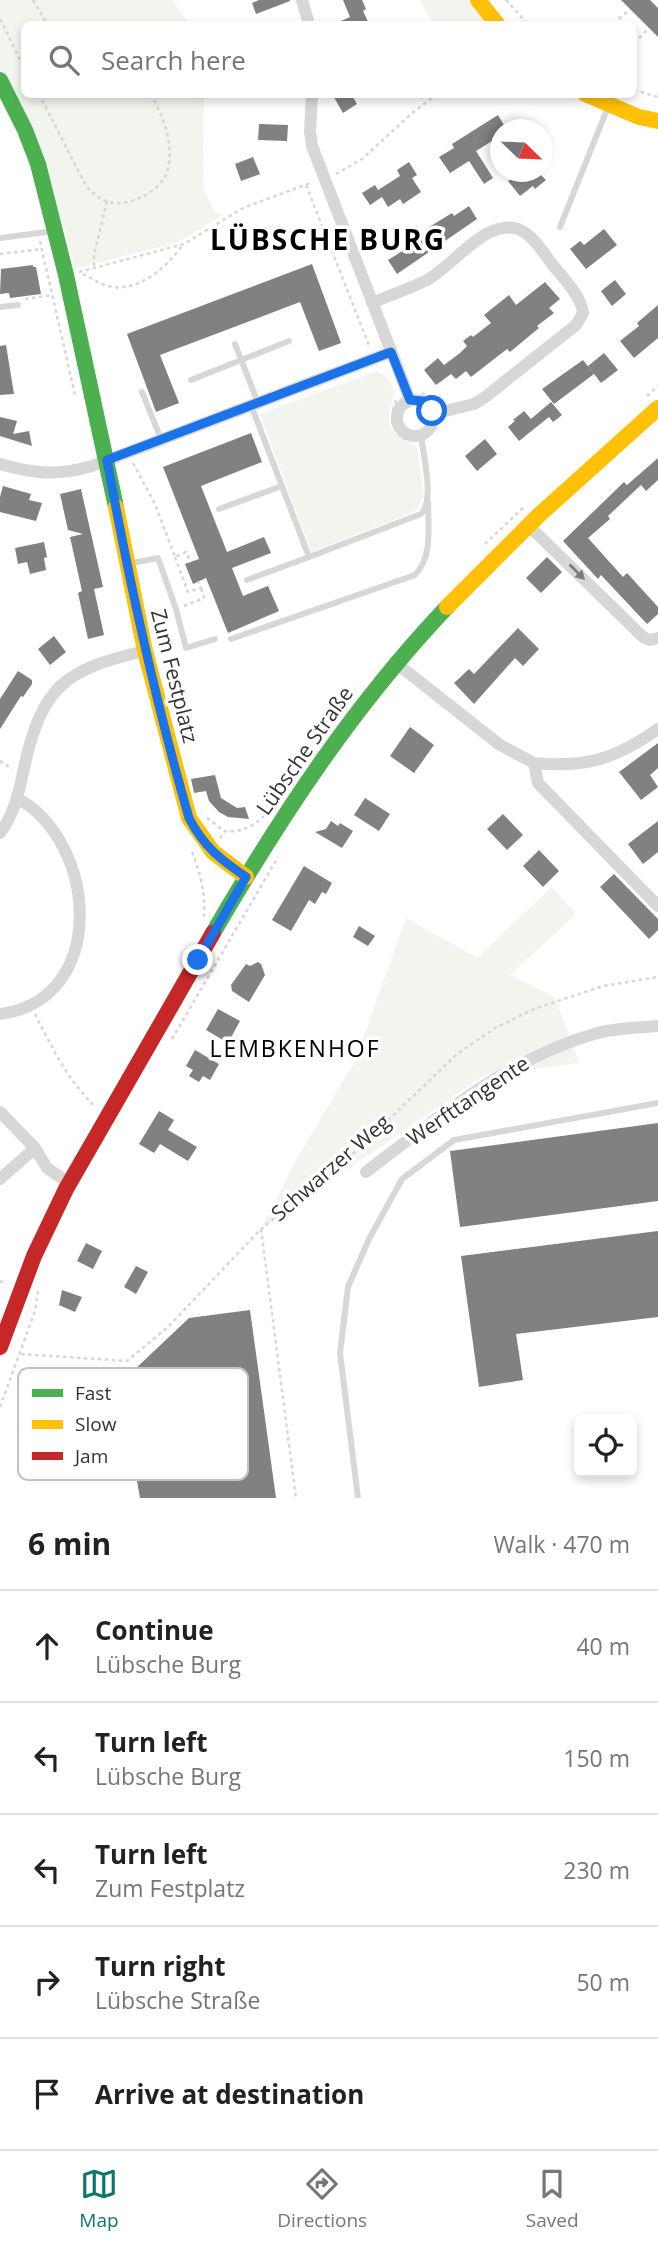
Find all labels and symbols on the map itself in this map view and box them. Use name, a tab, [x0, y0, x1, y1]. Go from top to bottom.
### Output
north arrow	[490, 119, 553, 182]
district label: LÜBSCHE BURG	[210, 220, 446, 258]
route start	[416, 395, 447, 426]
one-way arrow	[568, 564, 585, 580]
street label: Zum Festplatz	[145, 606, 205, 746]
street label: Lübsche Straße	[249, 681, 359, 820]
route end	[182, 944, 213, 975]
district label: LEMBKENHOF	[209, 1032, 381, 1064]
street label: Werfttangente	[401, 1049, 534, 1151]
street label: Schwarzer Weg	[265, 1108, 396, 1227]
legend	[18, 1368, 248, 1480]
text: Fast	[75, 1380, 111, 1406]
text: Slow	[75, 1411, 117, 1437]
text: Jam	[73, 1443, 108, 1469]

